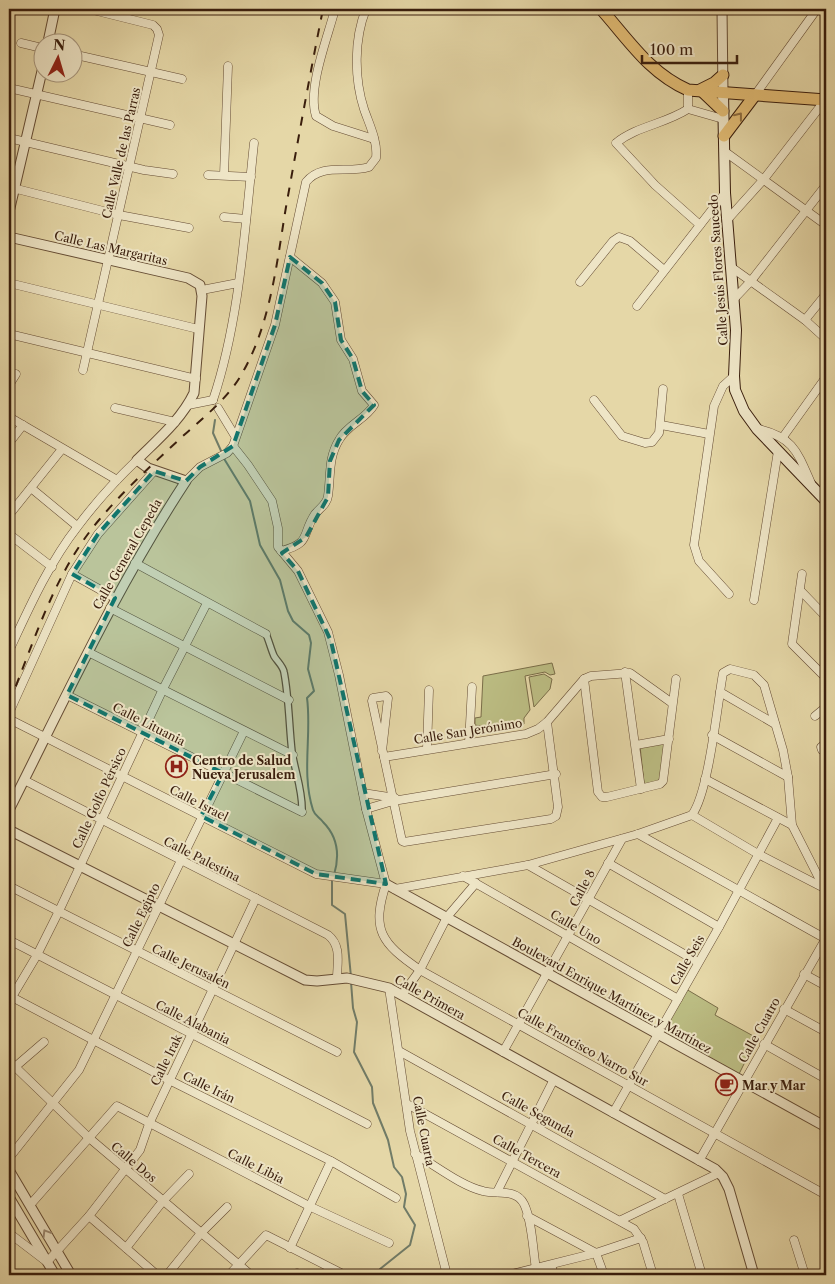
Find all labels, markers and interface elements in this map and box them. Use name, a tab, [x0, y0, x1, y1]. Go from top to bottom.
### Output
north arrow	[32, 32, 82, 82]
scale bar	[642, 32, 738, 64]
text: N	[52, 36, 66, 55]
text: 100 m	[650, 40, 693, 59]
street label: Calle Valle de las Parras	[99, 86, 143, 220]
one-way arrow	[733, 112, 742, 122]
street label: Calle Jesús Flores Saucedo	[705, 194, 731, 346]
street label: Calle Las Margaritas	[53, 228, 169, 268]
street label: Calle General Cepeda	[89, 496, 165, 612]
street label: Calle Lituania	[110, 699, 188, 749]
street label: Calle San Jerónimo	[413, 715, 523, 747]
street label: Calle Golfo Pérsico	[69, 745, 129, 851]
place label: Centro de Salud Nueva Jerusalem	[192, 753, 296, 782]
hospital icon: Centro de Salud Nueva Jerusalem	[164, 755, 188, 779]
street label: Calle Israel	[167, 782, 231, 824]
street label: Calle Palestina	[161, 833, 243, 885]
street label: Calle 8	[566, 867, 598, 909]
street label: Calle Egipto	[119, 880, 163, 950]
street label: Calle Uno	[548, 906, 604, 948]
street label: Calle Seis	[667, 932, 707, 988]
street label: Boulevard Enrique Martínez y Martínez	[510, 934, 714, 1056]
street label: Calle Jerusalén	[149, 941, 233, 992]
street label: Calle Primera	[392, 971, 469, 1023]
street label: Calle Cuatro	[735, 995, 783, 1065]
street label: Calle Alabania	[153, 997, 234, 1048]
street label: Calle Francisco Narro Sur	[515, 1005, 651, 1089]
street label: Calle Irak	[147, 1031, 185, 1088]
street label: Calle Irán	[181, 1068, 238, 1106]
cafe icon: Mar y Mar	[714, 1073, 738, 1097]
place label: Mar y Mar	[742, 1078, 806, 1093]
street label: Calle Segunda	[499, 1088, 578, 1141]
street label: Calle Cuarta	[410, 1095, 438, 1168]
street label: Calle Tercera	[490, 1131, 565, 1181]
street label: Calle Dos	[108, 1139, 160, 1185]
street label: Calle Libia	[225, 1145, 287, 1187]
one-way arrow	[43, 1230, 53, 1239]

